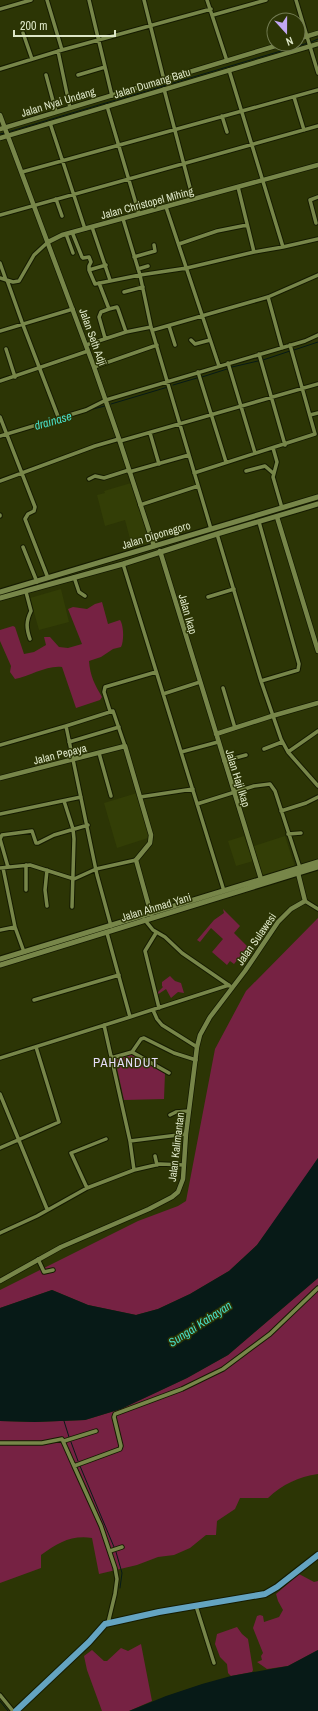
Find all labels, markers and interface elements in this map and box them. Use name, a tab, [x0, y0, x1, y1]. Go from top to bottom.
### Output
scale bar	[14, 12, 115, 38]
north arrow	[266, 12, 306, 52]
text: 200 m	[20, 18, 47, 34]
text: N	[284, 34, 295, 49]
street label: Jalan Dumang Batu	[112, 65, 192, 101]
street label: Jalan Nyai Undang	[19, 84, 97, 120]
street label: Jalan Christopel Mihing	[99, 184, 195, 222]
street label: Jalan Seth Adji	[76, 306, 110, 368]
water label: drainase	[32, 408, 74, 434]
street label: Jalan Diponegoro	[120, 518, 192, 552]
street label: Jalan Ikap	[176, 592, 200, 636]
street label: Jalan Pepaya	[32, 741, 88, 767]
street label: Jalan Haji Ikap	[223, 747, 253, 809]
street label: Jalan Ahmad Yani	[119, 890, 193, 924]
street label: Jalan Sulawesi	[233, 910, 279, 968]
district label: PAHANDUT	[93, 1054, 159, 1071]
street label: Jalan Kalimantan	[165, 1112, 187, 1182]
water label: Sungai Kahayan	[165, 1297, 235, 1351]

